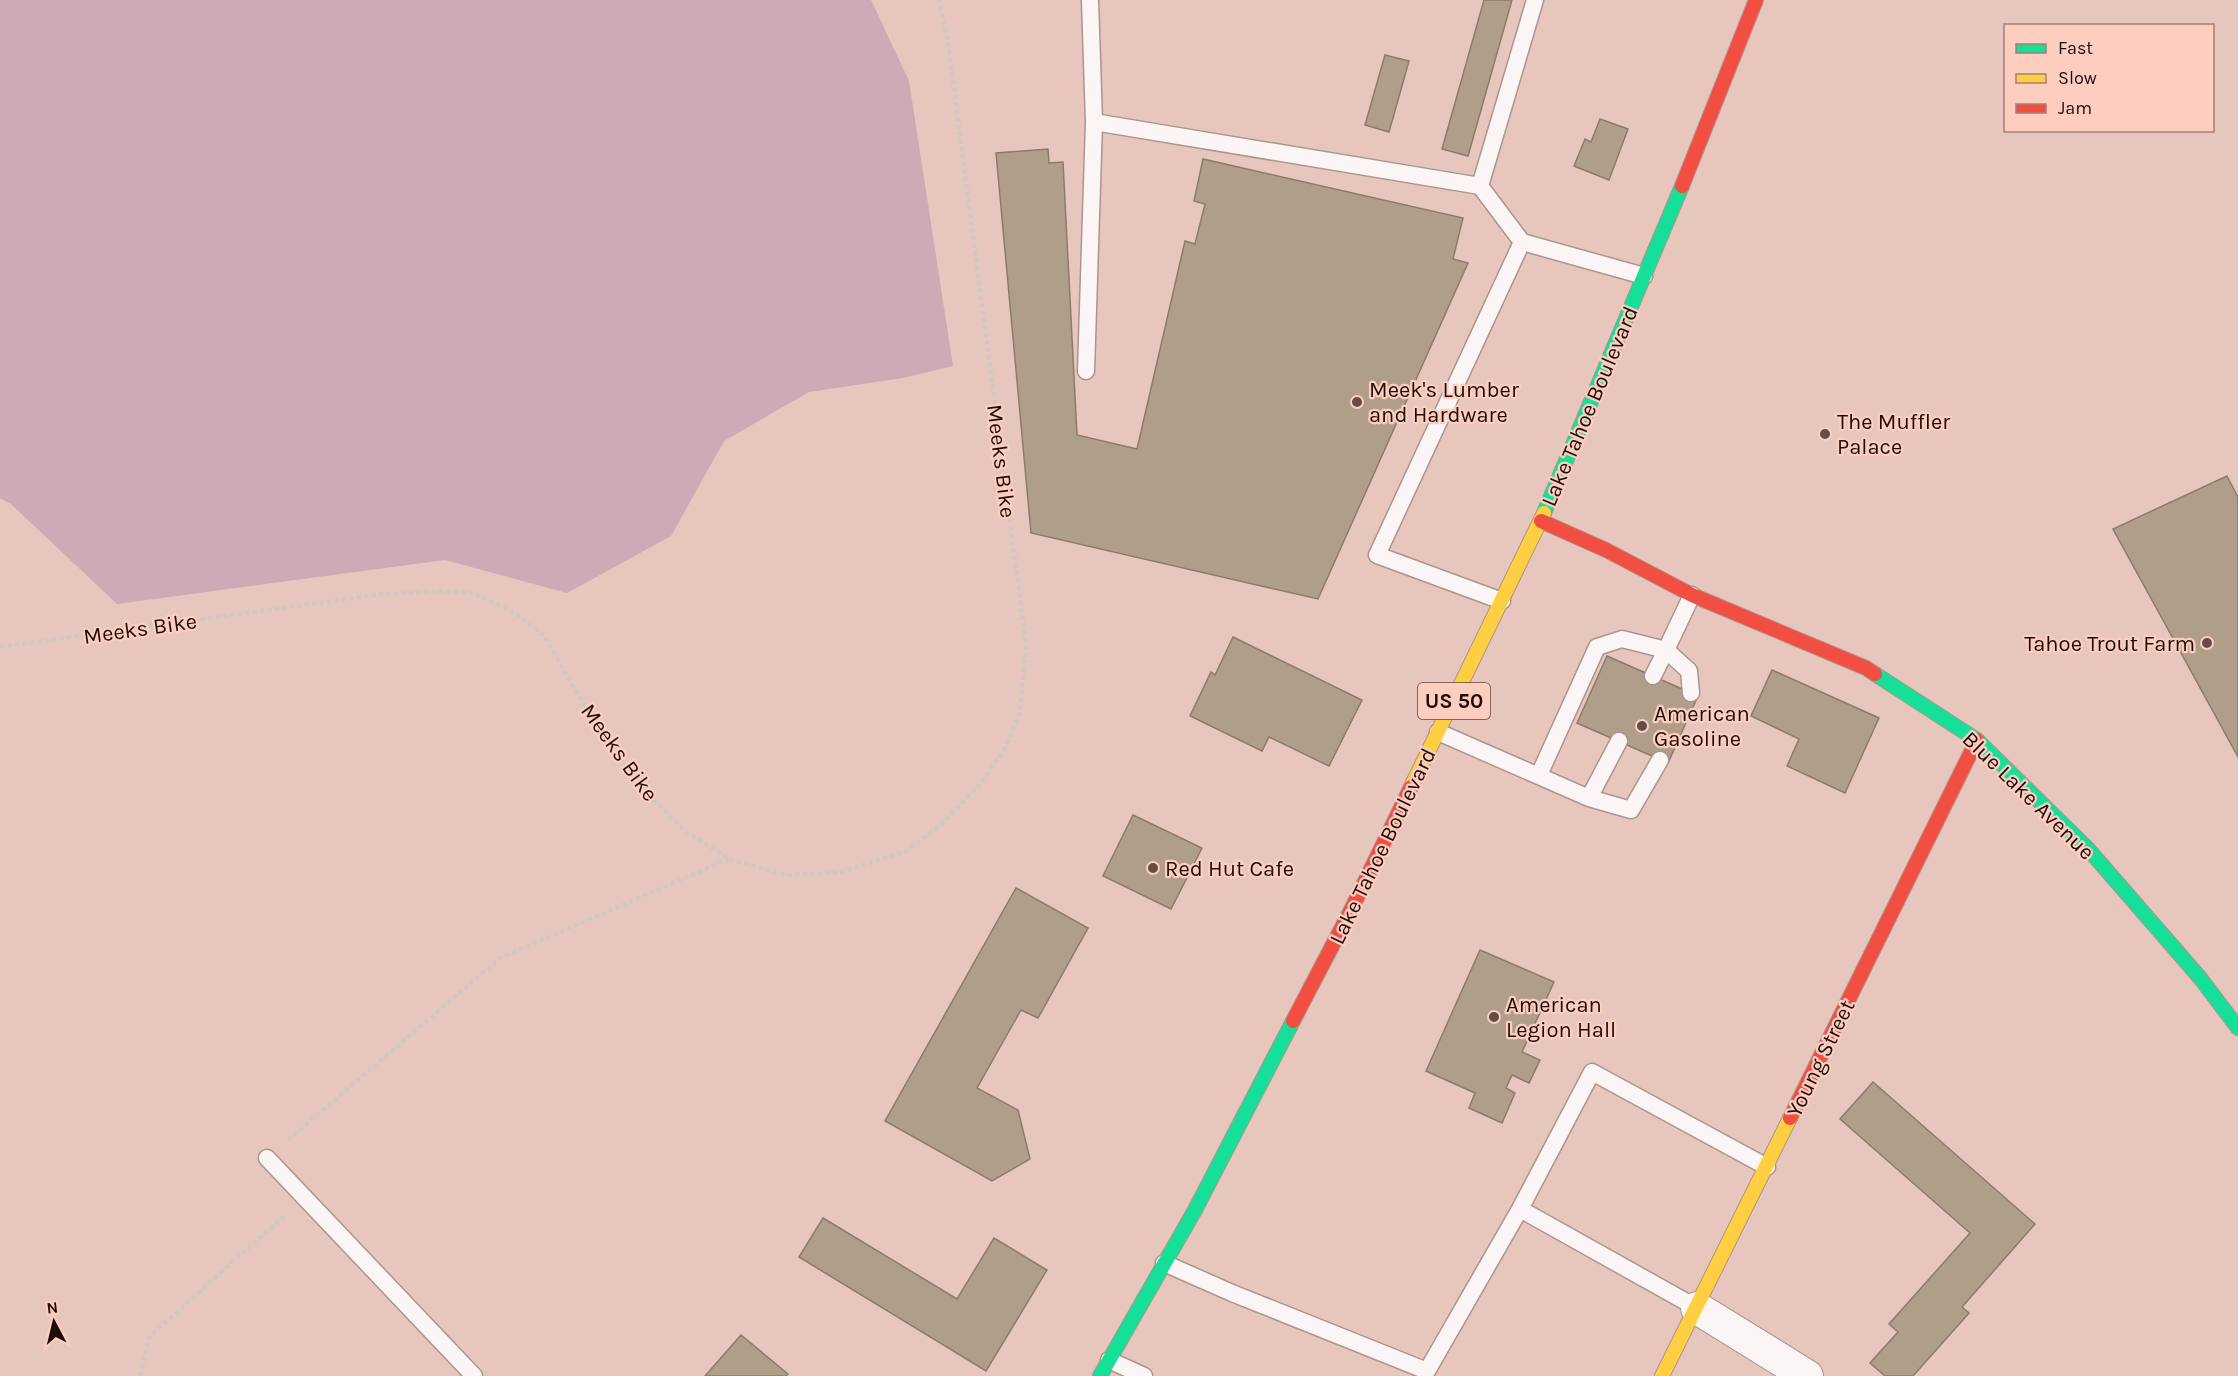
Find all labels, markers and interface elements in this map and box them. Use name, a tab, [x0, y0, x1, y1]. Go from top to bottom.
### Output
legend	[2004, 24, 2214, 132]
text: Fast	[2058, 37, 2093, 59]
text: Slow	[2058, 67, 2097, 89]
text: Jam	[2058, 97, 2092, 119]
street label: Lake Tahoe Boulevard	[1536, 302, 1644, 510]
place label: Meek's Lumber and Hardware	[1369, 377, 1519, 428]
marker: Meek's Lumber and Hardware	[1350, 395, 1364, 409]
street label: Meeks Bike	[981, 403, 1021, 519]
place label: The Muffler Palace	[1837, 409, 1950, 460]
marker: The Muffler Palace	[1818, 427, 1832, 441]
street label: Meeks Bike	[82, 608, 199, 650]
place label: Tahoe Trout Farm	[2024, 631, 2195, 657]
marker: Tahoe Trout Farm	[2200, 636, 2214, 650]
road number: US 50	[1418, 683, 1490, 719]
street label: Meeks Bike	[575, 699, 663, 806]
place label: American Gasoline	[1654, 701, 1750, 752]
marker: American Gasoline	[1635, 719, 1649, 733]
street label: Blue Lake Avenue	[1957, 726, 2100, 865]
street label: Lake Tahoe Boulevard	[1324, 744, 1442, 949]
place label: Red Hut Cafe	[1165, 856, 1294, 882]
marker: Red Hut Cafe	[1146, 861, 1160, 875]
place label: American Legion Hall	[1506, 992, 1616, 1043]
street label: Young Street	[1781, 996, 1860, 1121]
marker: American Legion Hall	[1487, 1010, 1501, 1024]
north arrow	[24, 1292, 84, 1352]
text: N	[45, 1297, 59, 1318]

